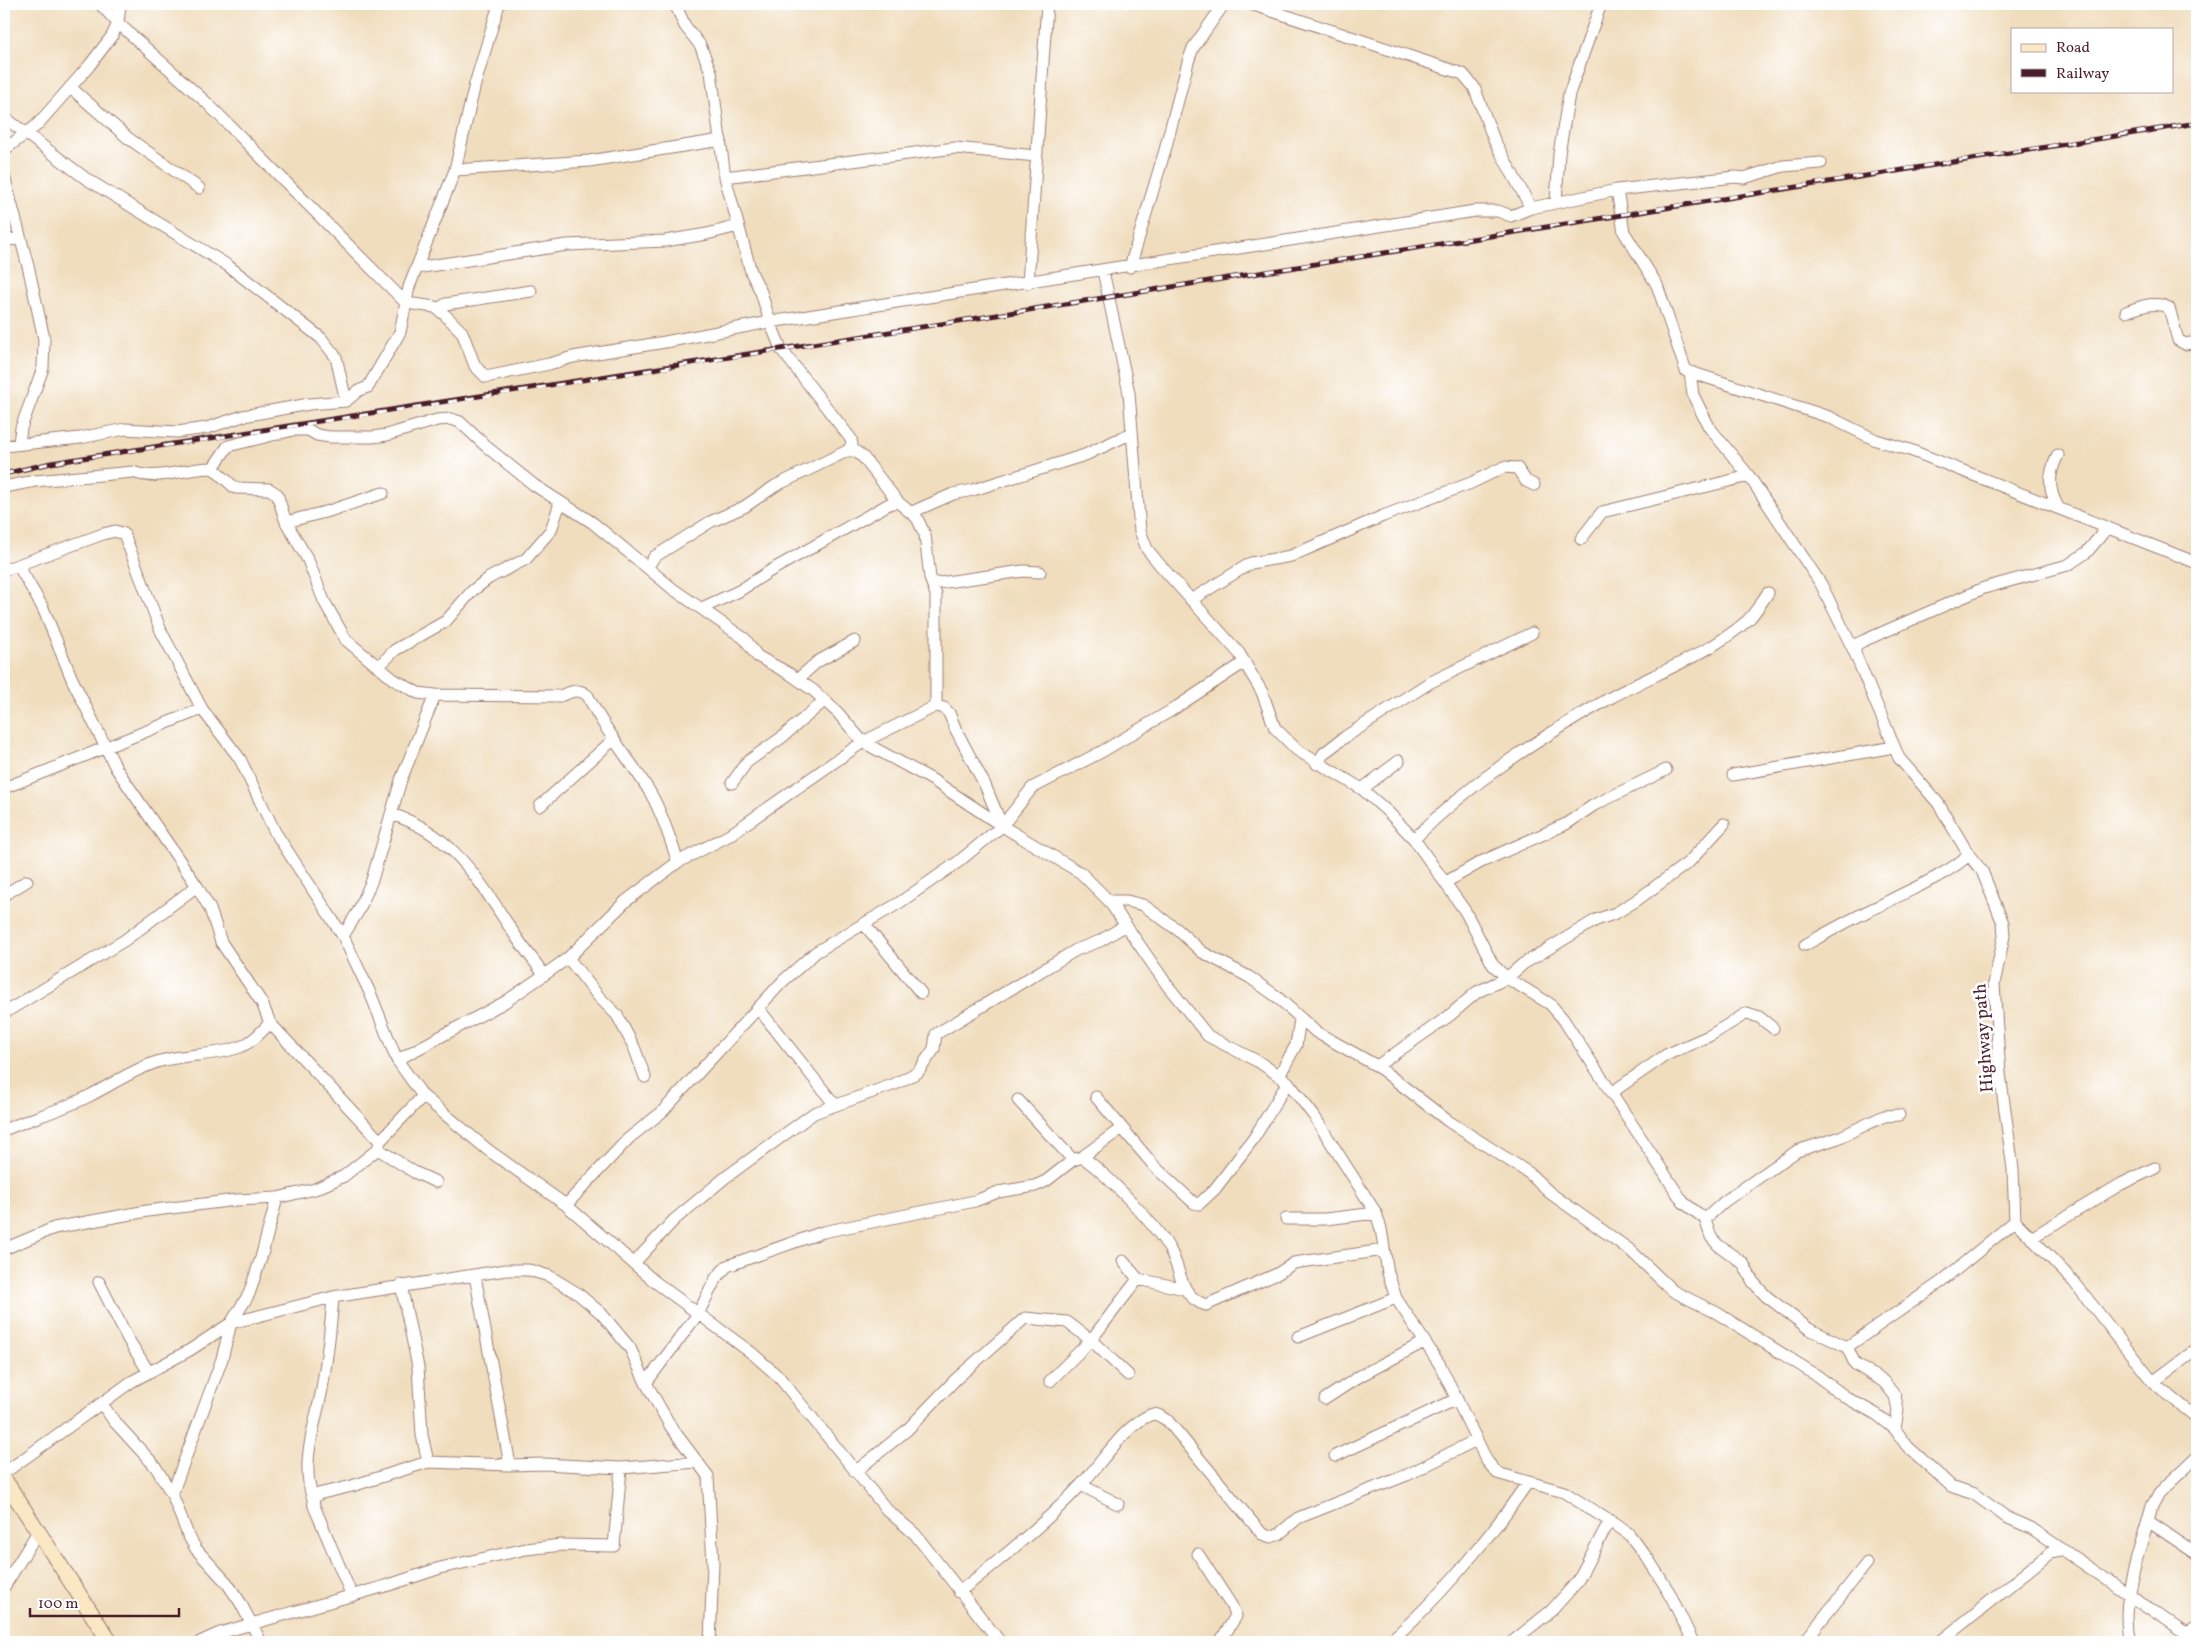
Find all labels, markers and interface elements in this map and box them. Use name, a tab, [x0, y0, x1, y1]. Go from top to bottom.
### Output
legend	[2011, 28, 2174, 92]
text: Road	[2056, 38, 2090, 59]
text: Railway	[2056, 64, 2109, 85]
street label: Highway path	[1968, 982, 2001, 1093]
scale bar	[30, 1586, 179, 1618]
text: 100 m	[38, 1594, 78, 1615]

